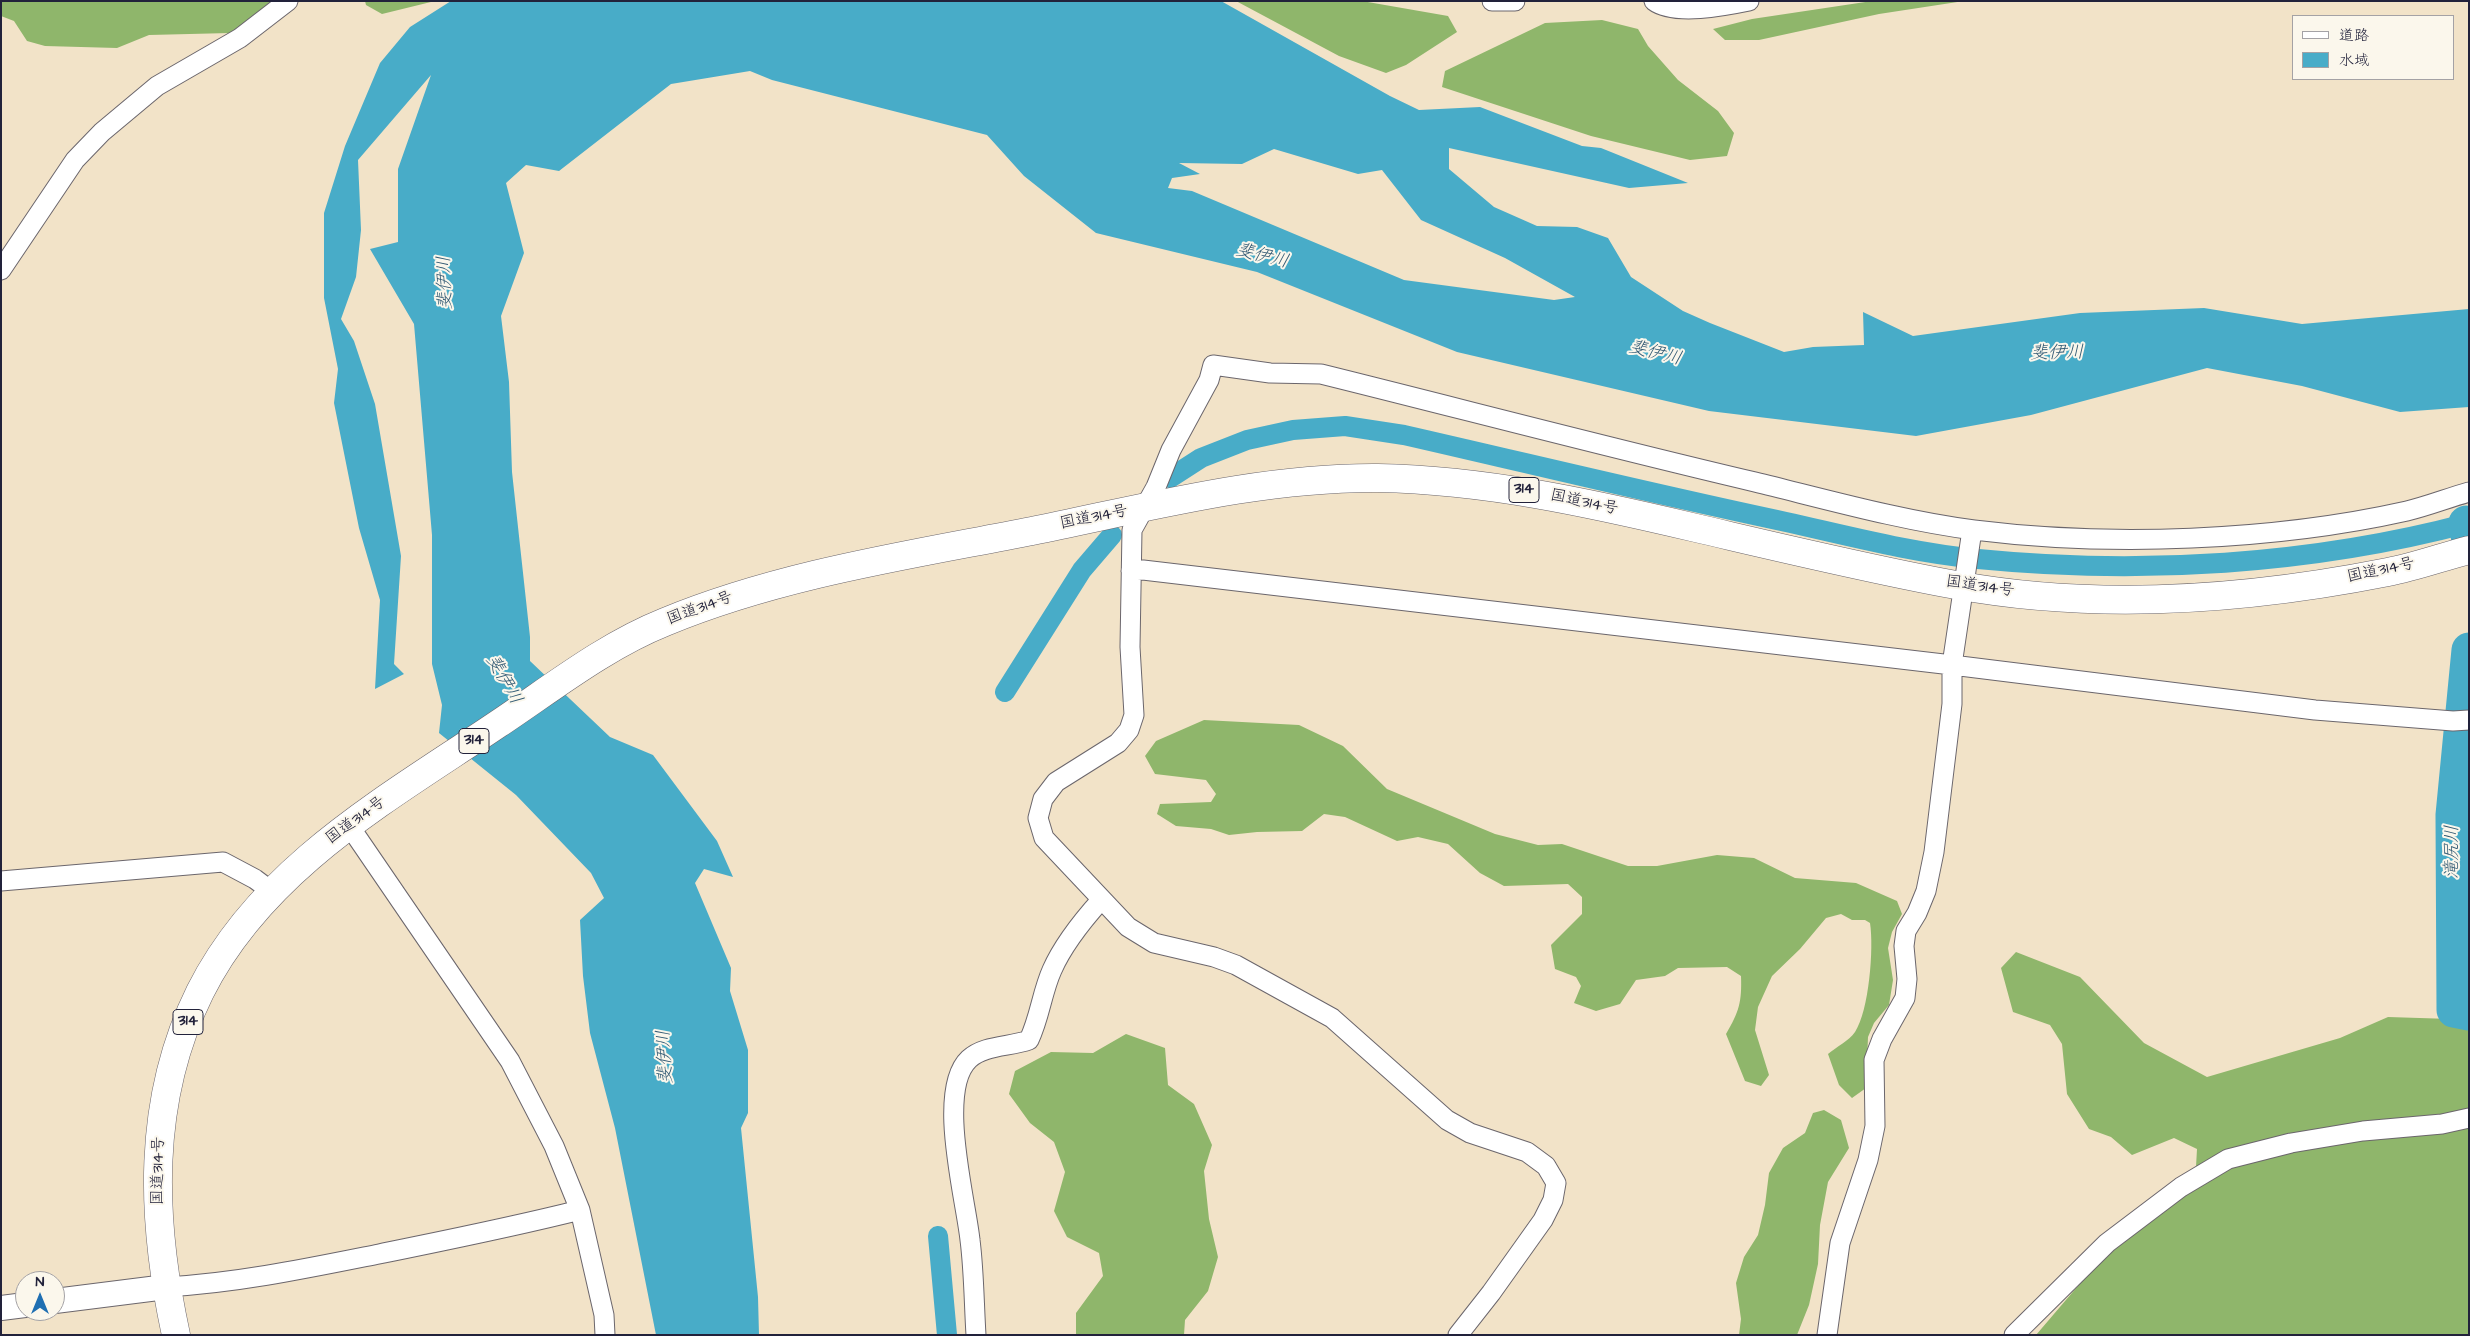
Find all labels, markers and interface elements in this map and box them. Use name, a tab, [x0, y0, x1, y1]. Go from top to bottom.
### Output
legend	[2292, 15, 2455, 80]
text: 道路	[2339, 25, 2369, 46]
text: 水域	[2339, 50, 2369, 71]
water label: 斐伊川	[1233, 240, 1291, 274]
water label: 斐伊川	[434, 256, 458, 310]
water label: 斐伊川	[1626, 337, 1684, 371]
water label: 斐伊川	[2030, 343, 2084, 365]
road number: 314	[1509, 478, 1539, 502]
street label: 国道314号	[1548, 486, 1620, 520]
street label: 国道314号	[1058, 502, 1130, 534]
street label: 国道314号	[2345, 554, 2417, 588]
street label: 国道314号	[1944, 573, 2016, 601]
street label: 国道314号	[664, 588, 736, 630]
water label: 斐伊川	[480, 651, 526, 709]
road number: 314	[459, 728, 489, 754]
street label: 国道314号	[322, 793, 390, 849]
water label: 滝尻川	[2442, 825, 2464, 879]
road number: 314	[173, 1010, 203, 1034]
water label: 斐伊川	[654, 1029, 678, 1085]
street label: 国道314号	[149, 1136, 169, 1206]
north arrow	[15, 1271, 65, 1321]
text: N	[36, 1272, 44, 1292]

